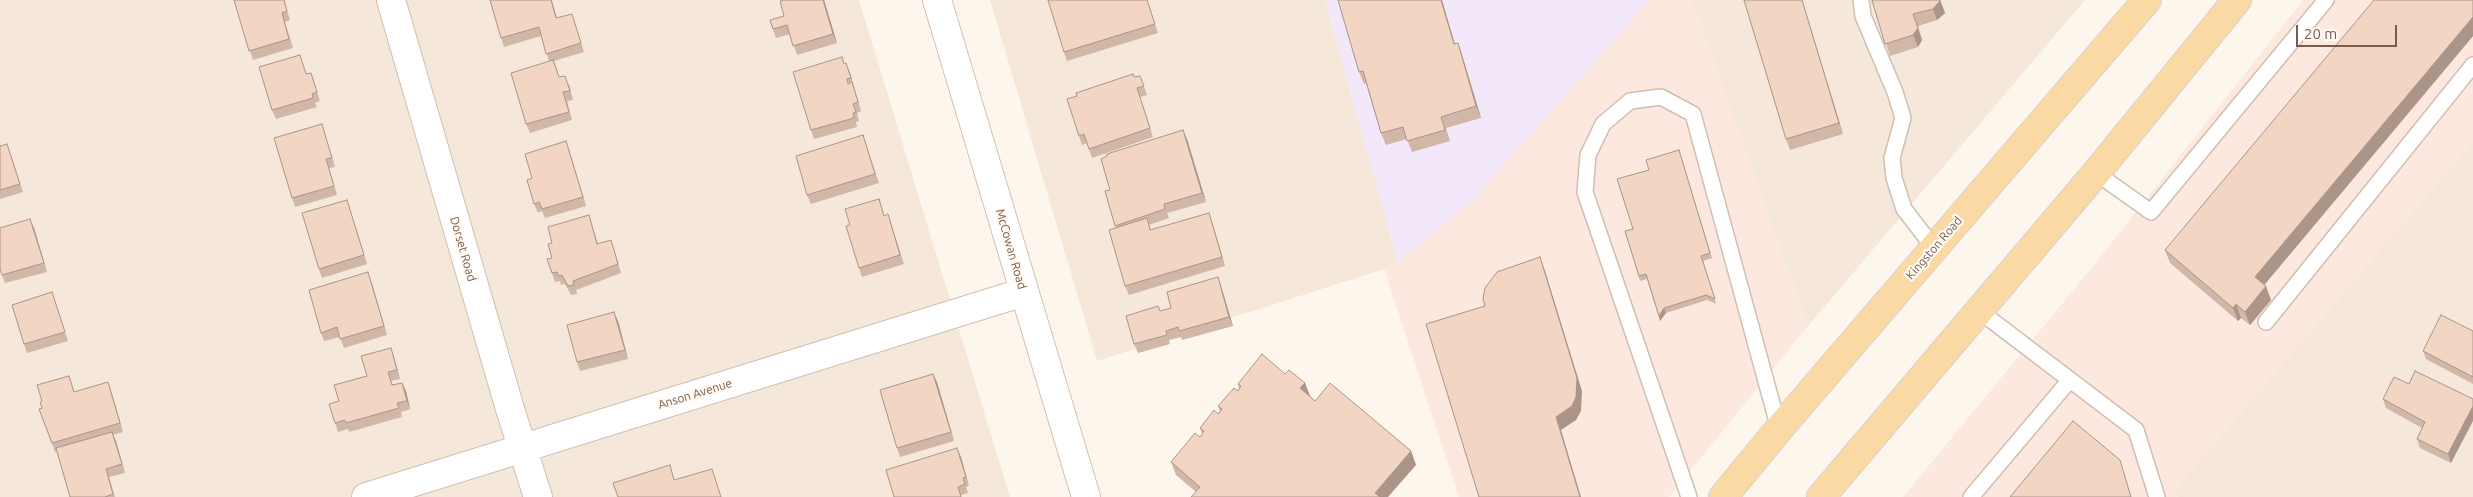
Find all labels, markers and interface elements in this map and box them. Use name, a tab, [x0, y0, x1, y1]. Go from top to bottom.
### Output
scale bar	[2298, 15, 2399, 47]
text: 20 m	[2304, 25, 2337, 42]
street label: McCowan Road	[993, 207, 1029, 291]
street label: Kingston Road	[1903, 214, 1965, 282]
street label: Dorset Road	[447, 215, 479, 283]
street label: Anson Avenue	[656, 376, 734, 412]

